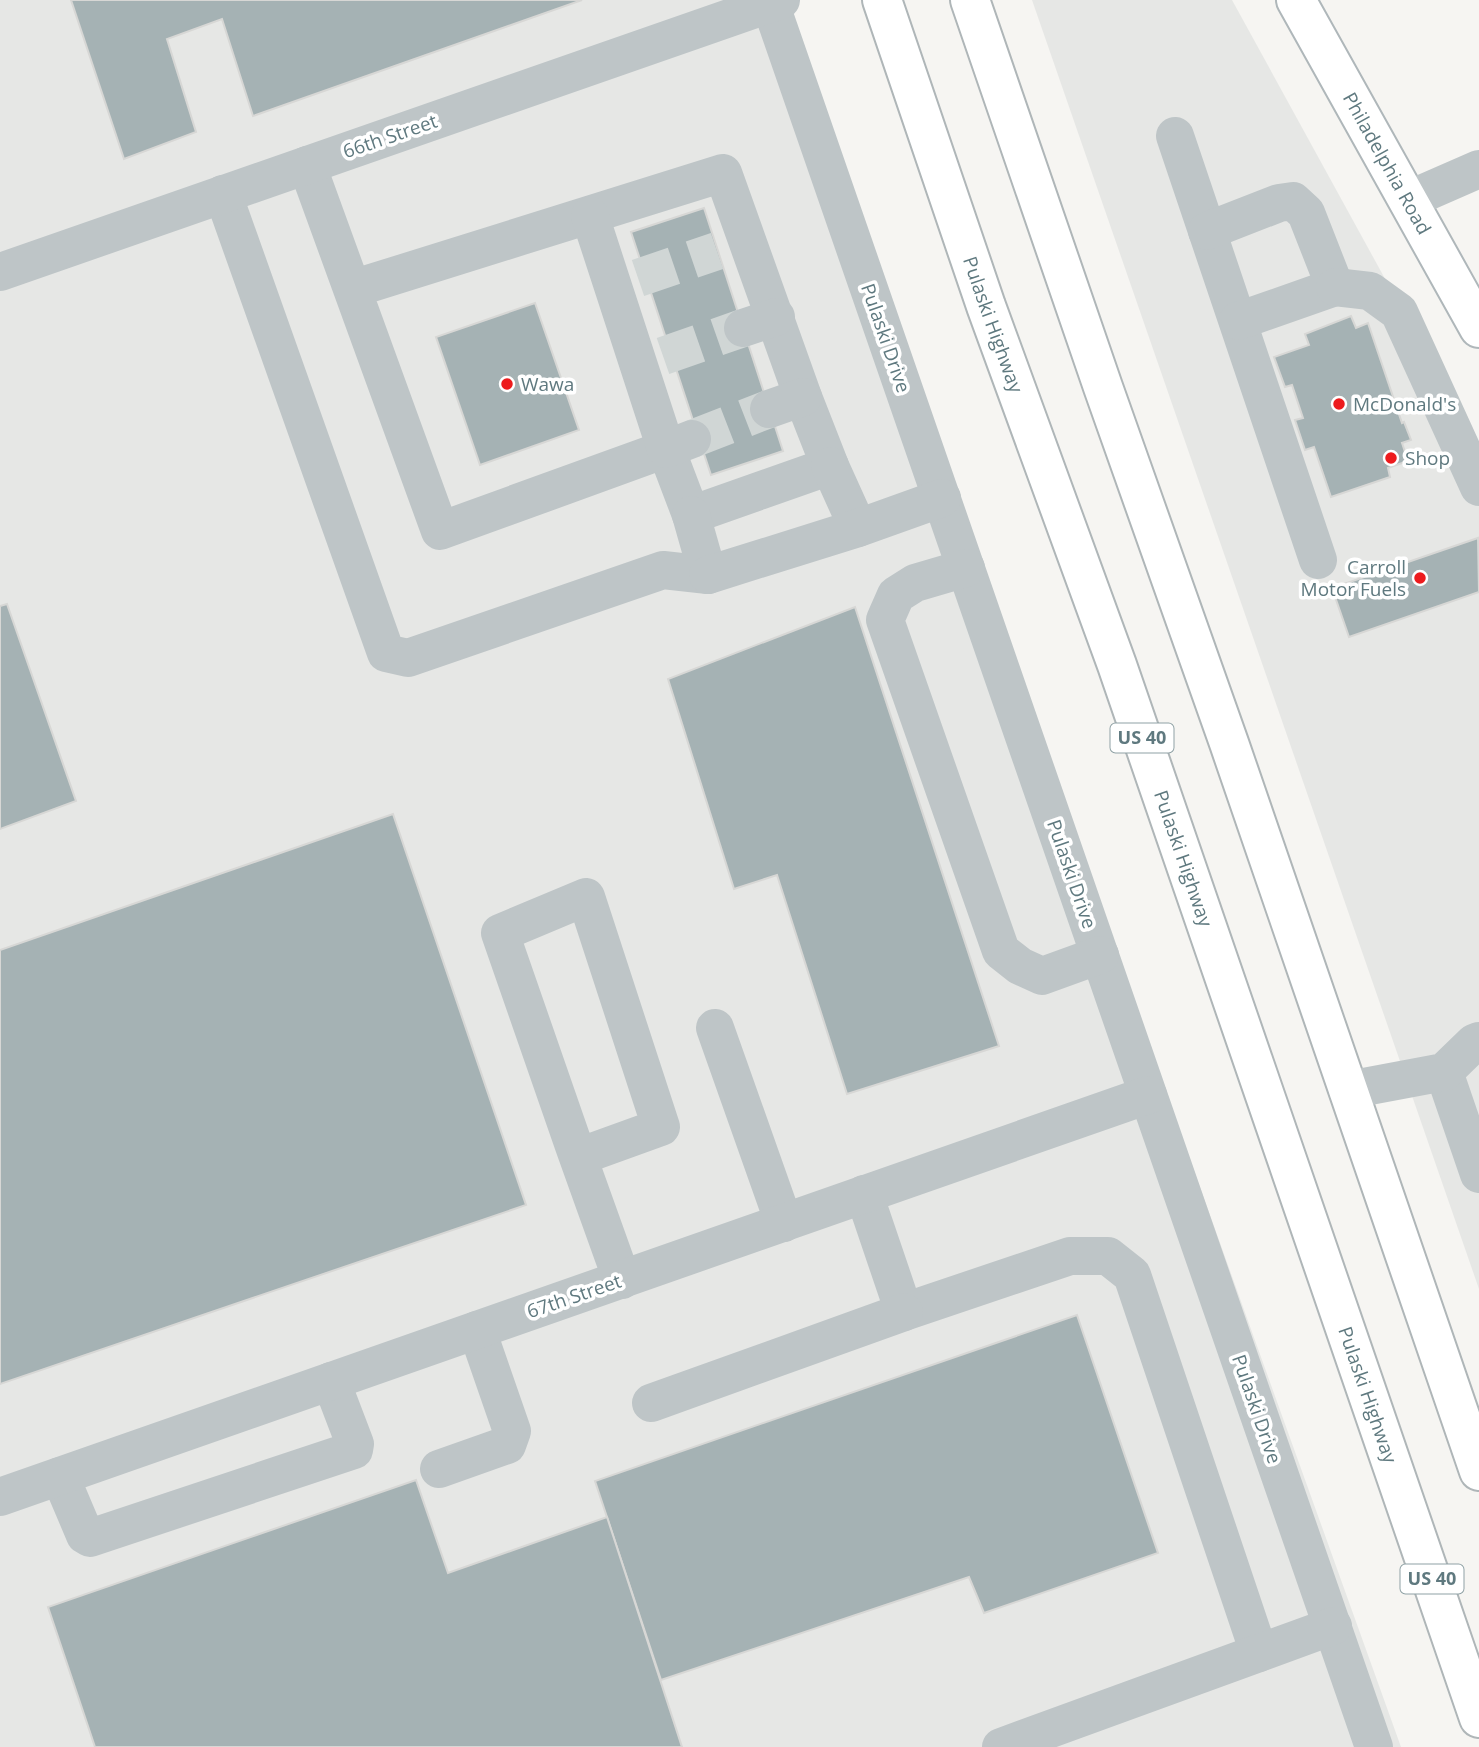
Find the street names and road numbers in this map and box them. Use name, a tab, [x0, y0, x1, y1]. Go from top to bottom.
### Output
street label: Philadelphia Road	[1337, 87, 1437, 239]
street label: 66th Street	[339, 108, 441, 164]
street label: Pulaski Highway	[957, 253, 1030, 397]
street label: Pulaski Drive	[855, 280, 917, 396]
road number: US 40	[1110, 724, 1174, 752]
street label: Pulaski Highway	[1148, 787, 1219, 931]
street label: Pulaski Drive	[1041, 816, 1103, 932]
street label: 67th Street	[523, 1268, 625, 1324]
street label: Pulaski Highway	[1332, 1323, 1404, 1467]
street label: Pulaski Drive	[1226, 1351, 1288, 1467]
road number: US 40	[1400, 1564, 1464, 1594]

